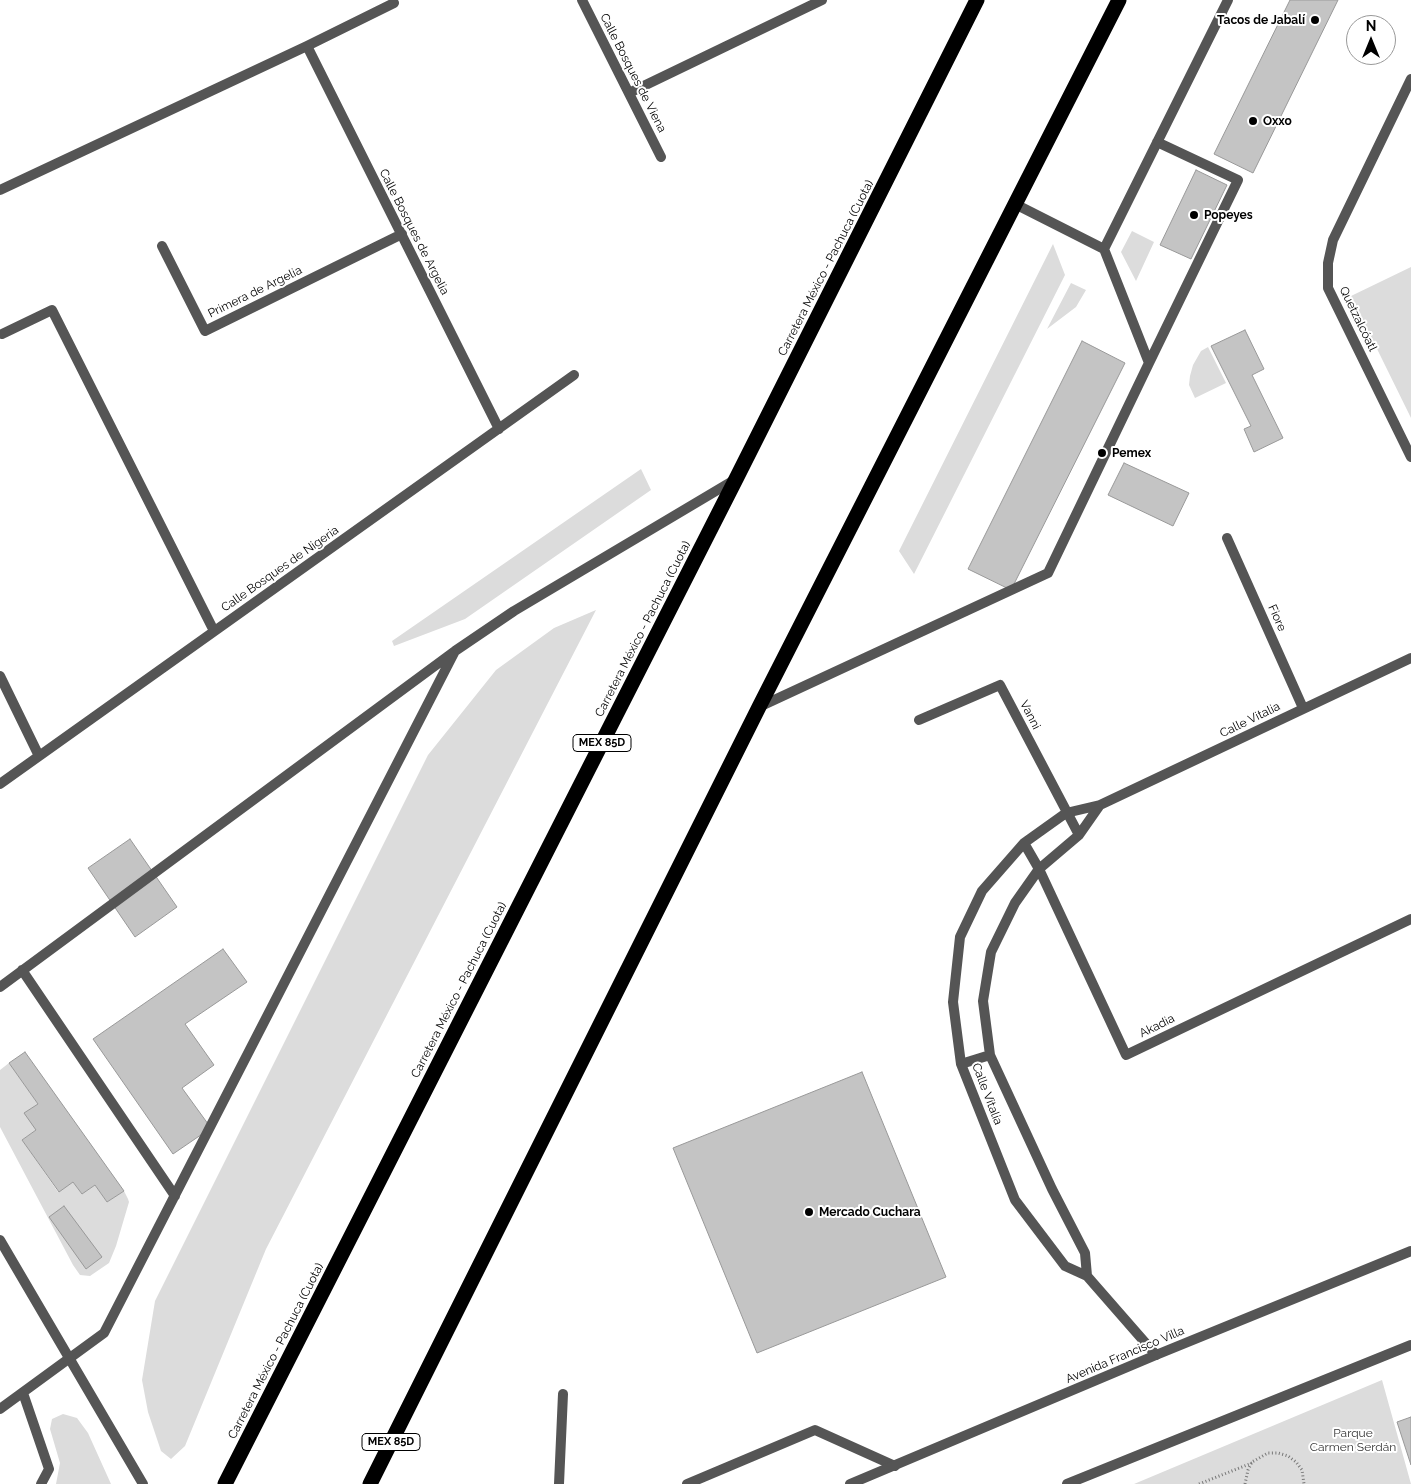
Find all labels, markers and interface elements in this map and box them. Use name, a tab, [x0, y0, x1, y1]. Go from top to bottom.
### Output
street label: Calle Bosques de Viena	[597, 11, 669, 135]
place label: Tacos de Jabalí	[1217, 13, 1305, 27]
marker: Tacos de Jabalí	[1309, 14, 1321, 26]
north arrow	[1346, 15, 1396, 65]
text: N	[1366, 18, 1376, 34]
place label: Oxxo	[1263, 114, 1292, 128]
marker: Oxxo	[1247, 115, 1259, 127]
street label: Calle Bosques de Argelia	[376, 167, 452, 297]
street label: Carretera México - Pachuca (Cuota)	[775, 178, 877, 358]
place label: Popeyes	[1204, 208, 1253, 222]
marker: Popeyes	[1188, 209, 1200, 221]
street label: Primera de Argelia	[206, 263, 304, 321]
street label: Quetzalcóatl	[1336, 284, 1380, 354]
place label: Pemex	[1112, 446, 1151, 460]
marker: Pemex	[1096, 447, 1108, 459]
street label: Calle Bosques de Nigeria	[219, 523, 341, 615]
street label: Carretera México - Pachuca (Cuota)	[592, 539, 694, 719]
street label: Fiore	[1265, 602, 1289, 634]
street label: Vanni	[1017, 698, 1043, 732]
street label: Calle Vitalia	[1218, 699, 1282, 741]
road number: MEX 85D	[573, 734, 631, 751]
street label: Carretera México - Pachuca (Cuota)	[408, 900, 510, 1080]
street label: Akadia	[1137, 1011, 1177, 1041]
street label: Calle Vitalia	[969, 1061, 1005, 1127]
place label: Mercado Cuchara	[819, 1205, 921, 1219]
marker: Mercado Cuchara	[803, 1206, 815, 1218]
street label: Carretera México - Pachuca (Cuota)	[225, 1261, 327, 1441]
street label: Avenida Francisco Villa	[1064, 1323, 1186, 1387]
park label: Parque Carmen Serdán	[1310, 1426, 1396, 1454]
road number: MEX 85D	[362, 1434, 420, 1450]

